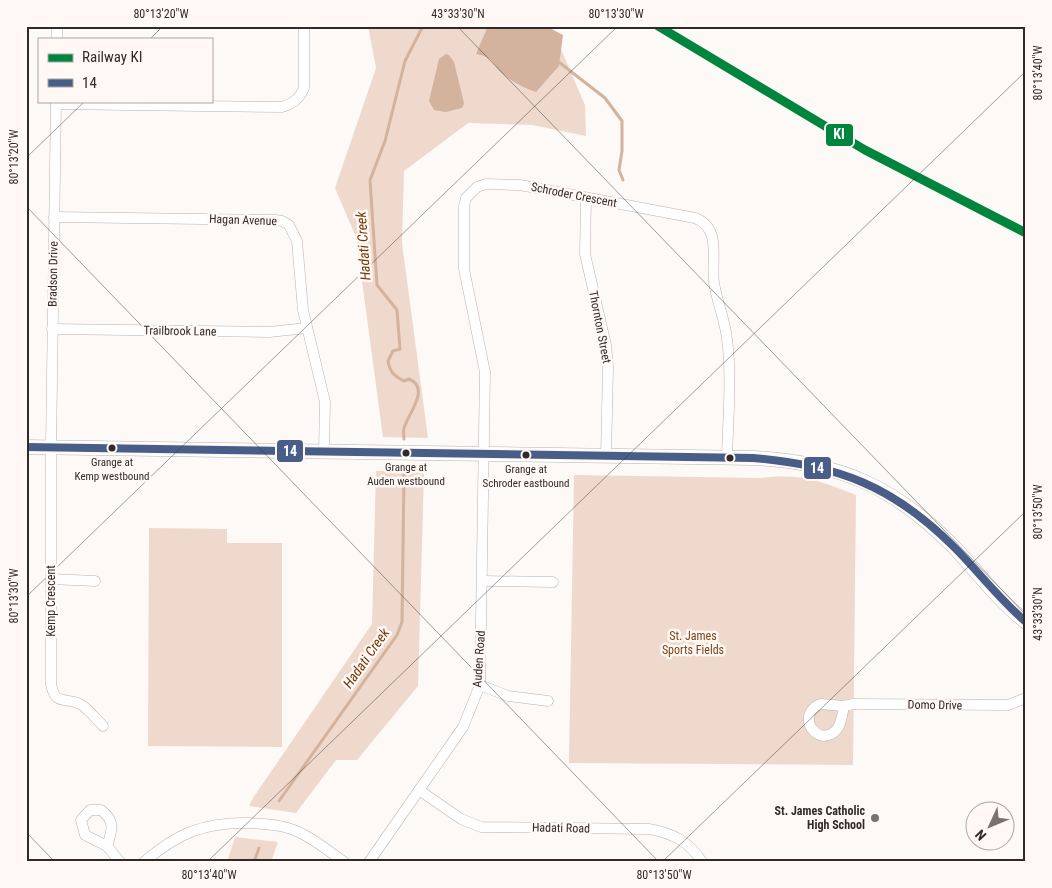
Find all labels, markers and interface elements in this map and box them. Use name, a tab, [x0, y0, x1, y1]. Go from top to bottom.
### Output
text: 80°13'20"W	[133, 7, 189, 21]
text: 43°33'30"N	[431, 7, 485, 21]
text: 80°13'30"W	[588, 7, 644, 21]
legend	[38, 38, 212, 102]
text: 80°13'40"W	[1031, 45, 1045, 101]
text: Railway KI	[82, 48, 142, 66]
text: 14	[82, 74, 97, 92]
line badge: KI	[825, 123, 854, 147]
text: KI	[833, 126, 845, 142]
text: 80°13'20"W	[7, 129, 21, 185]
street label: Schroder Crescent	[530, 180, 619, 210]
water label: Hadati Creek	[353, 210, 373, 281]
street label: Hagan Avenue	[209, 212, 278, 228]
street label: Bradson Drive	[45, 241, 61, 307]
street label: Thornton Street	[586, 289, 614, 365]
street label: Trailbrook Lane	[143, 323, 217, 339]
line badge: 14	[276, 439, 304, 463]
marker: Grange at Kemp westbound	[107, 443, 117, 453]
text: 14	[283, 443, 297, 459]
marker: Grange at Auden westbound	[401, 448, 411, 458]
marker: Grange at Schroder eastbound	[521, 450, 531, 460]
unlabelled marker	[725, 453, 735, 463]
place label: Grange at Kemp westbound	[75, 456, 149, 483]
line badge: 14	[803, 456, 832, 480]
text: 14	[810, 460, 824, 476]
place label: Grange at Auden westbound	[367, 461, 445, 488]
place label: Grange at Schroder eastbound	[482, 463, 570, 490]
text: 80°13'50"W	[1031, 484, 1045, 540]
street label: Kemp Crescent	[44, 565, 58, 637]
text: 80°13'30"W	[7, 568, 21, 624]
text: 43°33'30"N	[1031, 587, 1045, 641]
water label: Hadati Creek	[340, 624, 393, 691]
park label: St. James Sports Fields	[662, 629, 724, 657]
street label: Auden Road	[470, 630, 488, 688]
street label: Domo Drive	[908, 698, 963, 712]
north arrow	[964, 800, 1014, 850]
place label: St. James Catholic High School	[775, 804, 865, 832]
marker: St. James Catholic High School	[869, 812, 881, 824]
street label: Hadati Road	[532, 820, 590, 836]
text: N	[972, 826, 989, 844]
text: 80°13'40"W	[181, 868, 237, 882]
text: 80°13'50"W	[636, 868, 692, 882]

